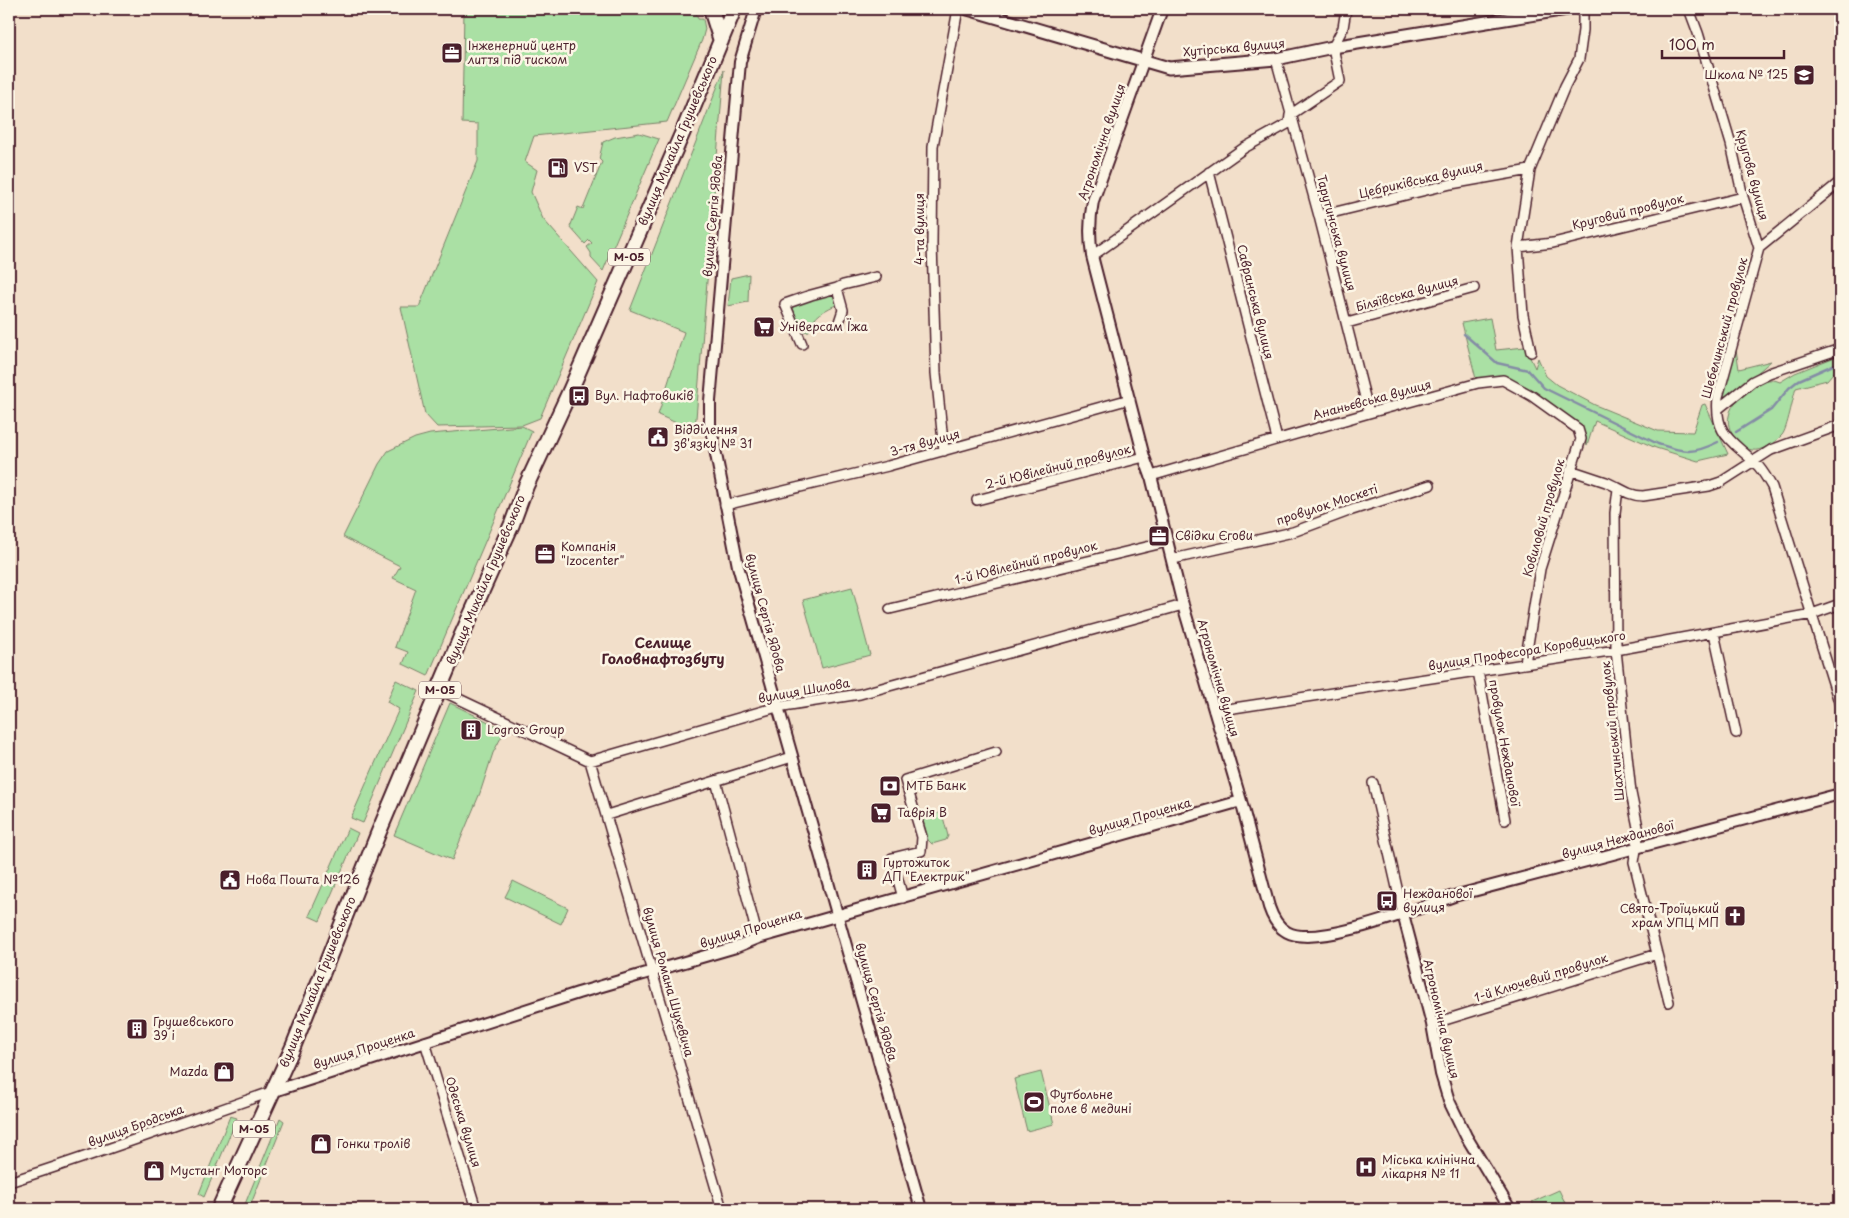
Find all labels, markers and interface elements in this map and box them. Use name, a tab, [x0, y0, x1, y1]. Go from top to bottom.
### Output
scale bar	[1662, 28, 1784, 60]
text: 100 m	[1669, 32, 1715, 55]
street label: Хутірська вулиця	[1182, 34, 1286, 60]
place label: Інженерний центр лиття під тиском	[467, 36, 576, 68]
office icon: Інженерний центр лиття під тиском	[440, 41, 464, 65]
street label: вулиця Михайла Грушевського	[633, 53, 721, 228]
school or university icon: Школа № 125	[1792, 63, 1816, 87]
place label: Школа № 125	[1704, 65, 1788, 83]
street label: Агрономічна вулиця	[1073, 81, 1129, 202]
street label: Кругова вулиця	[1732, 127, 1774, 222]
street label: вулиця Сергія Ядова	[698, 154, 726, 278]
fuel station icon: VST	[546, 156, 570, 180]
street label: Цебриківська вулиця	[1357, 156, 1485, 202]
place label: VST	[574, 158, 598, 176]
street label: Тарутинська вулиця	[1313, 173, 1361, 293]
street label: Круговий провулок	[1570, 188, 1686, 234]
street label: 4-та вулиця	[910, 193, 928, 265]
street label: Савранська вулиця	[1233, 242, 1279, 361]
road number: М-05	[608, 248, 650, 266]
street label: Шебелинський провулок	[1697, 254, 1752, 400]
street label: Біляївська вулиця	[1353, 271, 1460, 315]
supermarket icon: Універсам Їжа	[752, 315, 776, 339]
place label: Універсам Їжа	[780, 317, 869, 335]
street label: Ананьєвська вулиця	[1310, 375, 1433, 424]
bus stop icon: Вул. Нафтовиків	[567, 384, 591, 408]
place label: Вул. Нафтовиків	[595, 386, 693, 404]
place label: Відділення зв'язку № 31	[673, 420, 752, 452]
street label: 3-тя вулиця	[888, 424, 962, 460]
public building icon: Відділення зв'язку № 31	[646, 425, 670, 449]
street label: 2-й Ювілейний провулок	[983, 439, 1133, 493]
street label: Ковиловий провулок	[1518, 456, 1569, 579]
street label: провулок Москеті	[1274, 479, 1380, 529]
street label: вулиця Михайла Грушевського	[441, 492, 529, 667]
office icon: Свідки Єгови	[1147, 524, 1171, 548]
place label: Свідки Єгови	[1175, 526, 1253, 544]
street label: 1-й Ювілейний провулок	[953, 535, 1100, 588]
place label: Компанія "Izocenter"	[561, 537, 625, 569]
office icon: Компанія "Izocenter"	[533, 542, 557, 566]
street label: вулиця Сергія Ядова	[741, 551, 791, 675]
street label: Агрономічна вулиця	[1193, 617, 1244, 739]
street label: вулиця Професора Коровицького	[1427, 625, 1627, 675]
district label: Селище Головнафтозбуту	[602, 632, 725, 669]
street label: Шахтинський провулок	[1596, 660, 1628, 802]
street label: вулиця Шилова	[757, 673, 852, 707]
street label: провулок Нежданової	[1485, 678, 1525, 808]
road number: М-05	[419, 682, 461, 698]
building icon: Logros Group	[459, 718, 483, 742]
place label: Logros Group	[487, 720, 564, 738]
bank icon: МТБ Банк	[878, 774, 902, 798]
place label: МТБ Банк	[906, 776, 967, 794]
street label: вулиця Проценка	[1086, 793, 1194, 839]
supermarket icon: Таврія В	[869, 801, 893, 825]
place label: Таврія В	[897, 803, 947, 821]
street label: вулиця Нежданової	[1560, 815, 1676, 863]
place label: Гуртожиток ДП "Електрик"	[882, 853, 970, 885]
building icon: Гуртожиток ДП "Електрик"	[855, 858, 879, 882]
public building icon: Нова Пошта №126	[218, 868, 242, 892]
place label: Нова Пошта №126	[246, 870, 360, 888]
place label: Нежданової вулиця	[1403, 884, 1473, 916]
bus stop icon: Нежданової вулиця	[1375, 889, 1399, 913]
street label: вулиця Михайла Грушевського	[274, 893, 360, 1070]
place label: Свято-Троїцький храм УПЦ МП	[1620, 899, 1719, 931]
street label: вулиця Проценка	[697, 904, 804, 952]
church icon: Свято-Троїцький храм УПЦ МП	[1723, 904, 1747, 928]
street label: вулиця Романа Шухевича	[639, 905, 699, 1059]
street label: вулиця Сергія Ядова	[851, 940, 903, 1064]
street label: 1-й Ключевий провулок	[1472, 948, 1611, 1006]
street label: Агрономічна вулиця	[1419, 957, 1464, 1080]
place label: Грушевського 39 і	[153, 1012, 234, 1044]
building icon: Грушевського 39 і	[125, 1017, 149, 1041]
street label: вулиця Проценка	[311, 1023, 417, 1073]
shop icon: Mazda	[212, 1060, 236, 1084]
place label: Mazda	[170, 1062, 209, 1080]
street label: Одеська вулиця	[442, 1074, 486, 1169]
place label: Футбольне поле в медині	[1050, 1085, 1132, 1117]
sports icon: Футбольне поле в медині	[1022, 1090, 1046, 1114]
street label: вулиця Бродська	[85, 1099, 186, 1151]
road number: М-05	[233, 1120, 275, 1138]
shop icon: Гонки тролів	[309, 1132, 333, 1156]
place label: Гонки тролів	[337, 1134, 410, 1152]
place label: Міська клінічна лікарня № 11	[1381, 1150, 1476, 1182]
hospital icon: Міська клінічна лікарня № 11	[1354, 1155, 1378, 1179]
shop icon: Мустанг Моторс	[142, 1159, 166, 1183]
place label: Мустанг Моторс	[170, 1161, 267, 1179]

